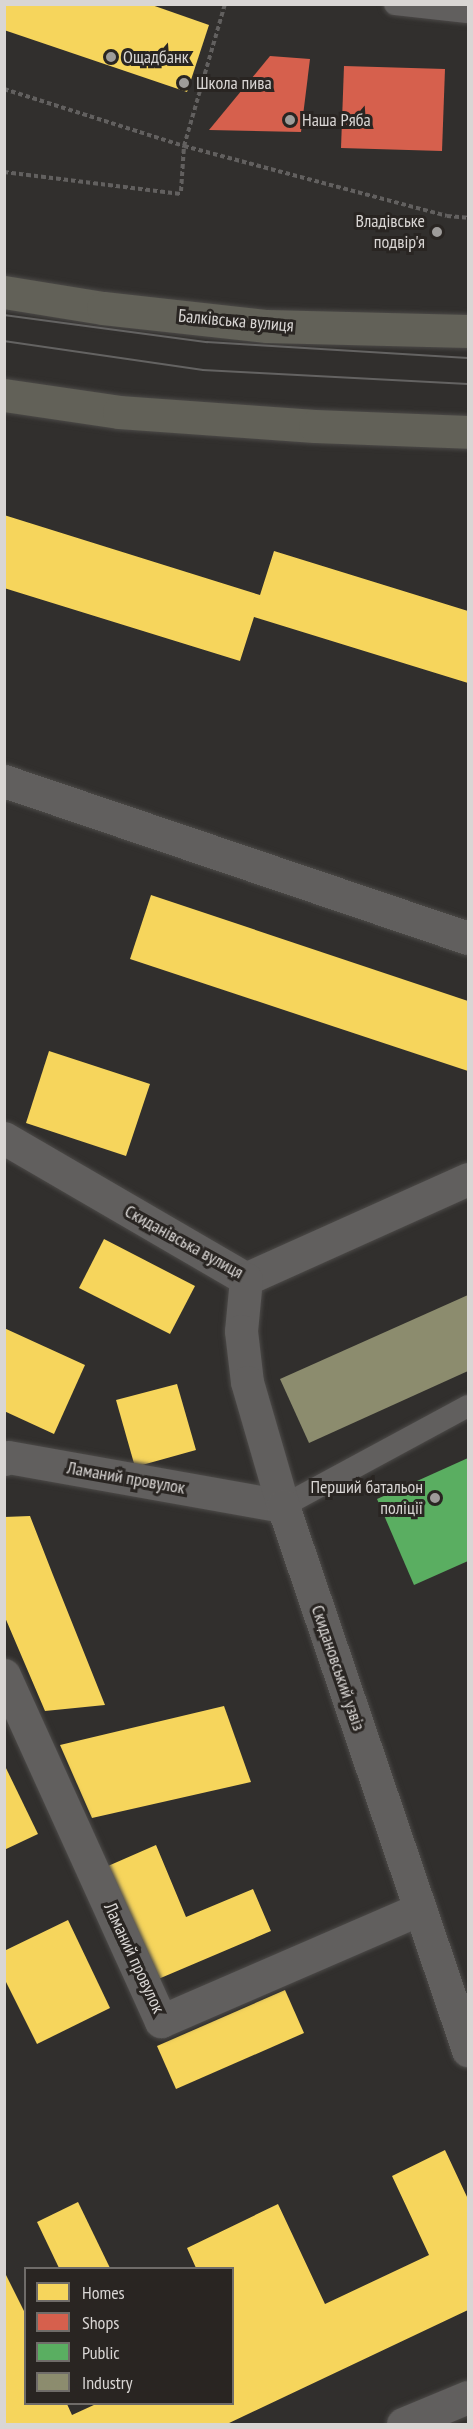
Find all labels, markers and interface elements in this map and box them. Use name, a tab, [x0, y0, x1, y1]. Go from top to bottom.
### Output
place label: Ощадбанк	[123, 46, 189, 68]
marker: Ощадбанк	[104, 50, 118, 64]
place label: Школа пива	[196, 72, 272, 94]
marker: Школа пива	[177, 76, 191, 90]
place label: Наша Ряба	[302, 109, 371, 131]
marker: Наша Ряба	[283, 113, 297, 127]
place label: Владiвське подвiр'я	[355, 211, 425, 254]
marker: Владiвське подвiр'я	[430, 225, 444, 239]
street label: Балківська вулиця	[177, 305, 295, 337]
street label: Скиданівська вулиця	[121, 1200, 247, 1284]
street label: Ламаний провулок	[65, 1457, 187, 1499]
place label: Перший батальон поліції	[310, 1477, 423, 1520]
marker: Перший батальон поліції	[428, 1491, 442, 1505]
street label: Скидановський узвіз	[306, 1602, 370, 1734]
street label: Ламаний провулок	[99, 1899, 169, 2017]
legend	[24, 2267, 234, 2405]
text: Homes	[82, 2281, 125, 2304]
text: Shops	[82, 2311, 119, 2334]
text: Public	[82, 2341, 120, 2364]
text: Industry	[82, 2371, 132, 2394]

